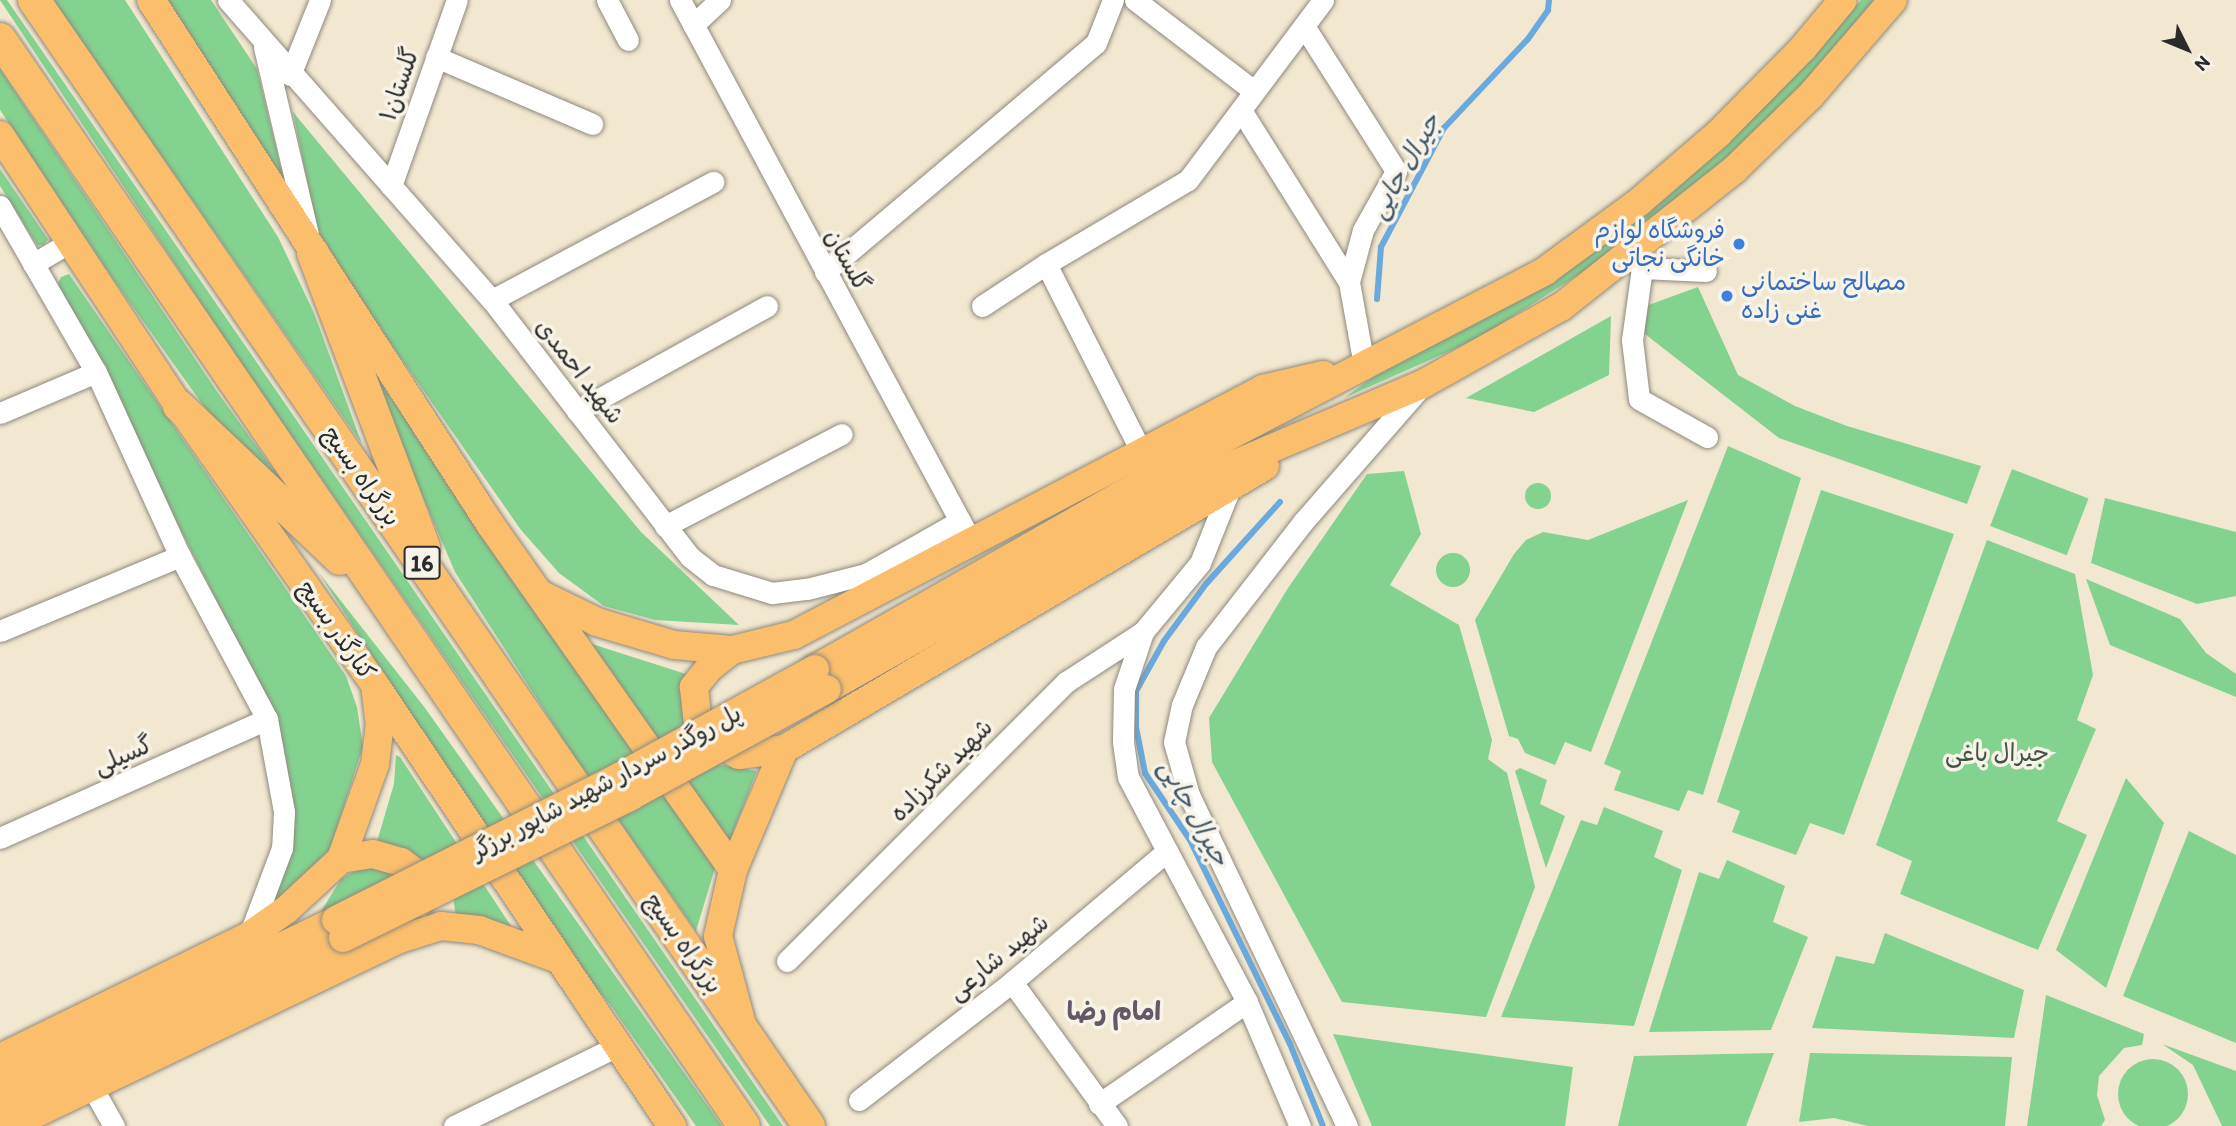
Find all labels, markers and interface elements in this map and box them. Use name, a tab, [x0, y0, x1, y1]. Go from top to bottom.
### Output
north arrow	[2152, 14, 2222, 84]
street label: گلستان۱	[373, 43, 425, 125]
text: N	[2190, 51, 2216, 76]
water label: جیرال چایی	[1362, 108, 1448, 224]
place label: فروشگاه لوازم خانگی نجاتی	[1594, 216, 1725, 272]
street label: گلستان	[819, 224, 877, 296]
marker: فروشگاه لوازم خانگی نجاتی	[1731, 236, 1747, 252]
place label: مصالح ساختمانی غنی زاده	[1741, 268, 1906, 324]
marker: مصالح ساختمانی غنی زاده	[1719, 288, 1735, 304]
street label: شهید احمدی	[530, 313, 630, 429]
street label: بزرگراه بسیج	[317, 420, 407, 532]
road number: 16	[403, 544, 441, 582]
street label: کنارگذر بسیج	[292, 574, 382, 686]
street label: پل روگذر سردار شهید شاپور برزگر	[466, 698, 746, 866]
street label: شهید شکرزاده	[884, 713, 998, 827]
street label: گسیلی	[89, 729, 157, 781]
park label: جیرال باغی	[1945, 739, 2049, 767]
water label: جیرال چایی	[1152, 754, 1236, 872]
street label: بزرگراه بسیج	[639, 887, 729, 999]
street label: شهید شارعی	[942, 908, 1054, 1006]
district label: امام رضا	[1067, 996, 1161, 1028]

